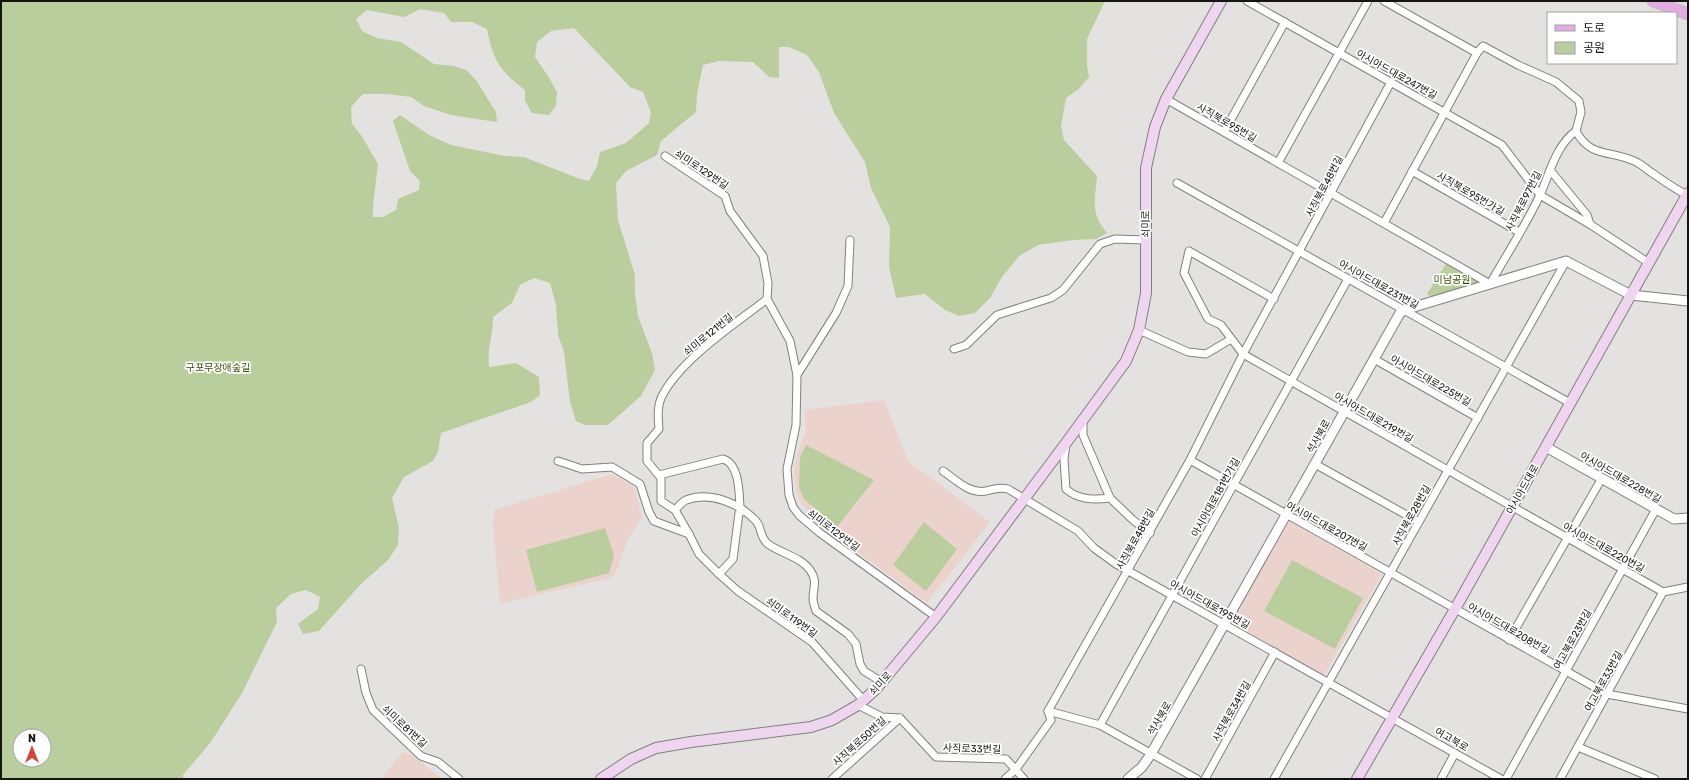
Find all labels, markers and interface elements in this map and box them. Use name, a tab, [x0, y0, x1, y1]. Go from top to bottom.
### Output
legend	[1547, 12, 1677, 64]
text: 도로	[1583, 21, 1605, 35]
text: 공원	[1583, 41, 1605, 55]
street label: 아시아드대로247번길	[1354, 48, 1439, 102]
street label: 사직북로95번길	[1194, 101, 1259, 145]
street label: 쇠미로129번길	[672, 147, 731, 192]
street label: 사직북로48번길	[1304, 154, 1346, 219]
street label: 사직북로97번길	[1504, 169, 1544, 234]
street label: 사직북로95번가길	[1434, 170, 1507, 218]
street label: 쇠미로	[1140, 210, 1152, 238]
street label: 아시아드대로231번길	[1336, 258, 1421, 312]
park label: 미남공원	[1434, 274, 1470, 286]
street label: 쇠미로121번길	[681, 311, 736, 358]
street label: 아시아드대로225번길	[1388, 353, 1473, 409]
park label: 구포무장애숲길	[186, 362, 250, 374]
street label: 아시아드대로219번길	[1332, 390, 1415, 445]
street label: 석사북로	[1305, 417, 1333, 455]
street label: 아시아드대로228번길	[1578, 450, 1663, 506]
street label: 아시아대로181번가길	[1189, 456, 1243, 539]
street label: 아시아드대로	[1504, 462, 1542, 517]
street label: 사직북로28번길	[1390, 483, 1433, 548]
street label: 아시아드대로207번길	[1284, 500, 1369, 554]
street label: 쇠미로129번길	[805, 507, 862, 554]
street label: 사직북로48번길	[1114, 507, 1158, 572]
street label: 아시아드대로220번길	[1561, 520, 1647, 575]
street label: 아시아드대로195번길	[1167, 578, 1252, 632]
street label: 쇠미로119번길	[763, 595, 819, 640]
street label: 아시아드대로208번길	[1466, 601, 1551, 657]
street label: 여고북로23번길	[1551, 607, 1594, 672]
street label: 여고북로33번길	[1582, 649, 1625, 714]
street label: 쇠미로	[867, 669, 894, 698]
street label: 사직북로34번길	[1210, 679, 1253, 744]
street label: 석사북로	[1145, 700, 1174, 737]
street label: 쇠미로81번길	[380, 703, 429, 750]
street label: 사직북로50번길	[831, 715, 889, 769]
street label: 여고북로	[1433, 725, 1470, 754]
north arrow	[12, 728, 52, 768]
text: N	[28, 732, 36, 745]
street label: 사직로33번길	[943, 742, 1001, 756]

